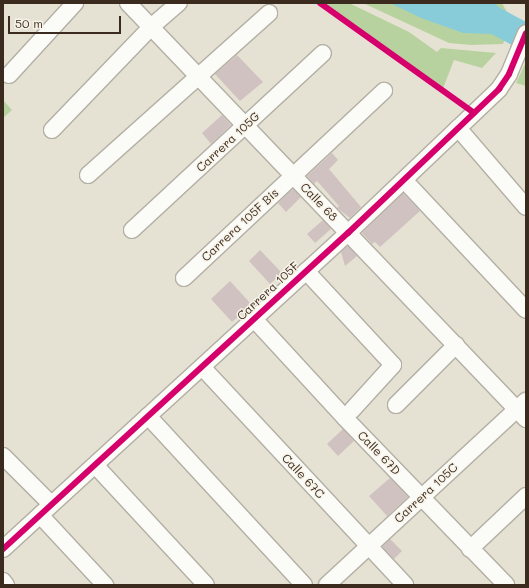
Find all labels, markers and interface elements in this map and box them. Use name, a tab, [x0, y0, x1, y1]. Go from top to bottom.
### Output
scale bar	[10, 8, 123, 34]
text: 50 m	[15, 15, 43, 31]
street label: Carrera 105G	[193, 109, 263, 175]
street label: Calle 68	[297, 180, 341, 224]
street label: Carrera 105F Bis	[198, 186, 282, 264]
street label: Carrera 105F	[234, 259, 302, 323]
street label: Calle 67D	[355, 428, 403, 478]
street label: Calle 67C	[279, 451, 327, 501]
street label: Carrera 105C	[391, 460, 461, 526]

